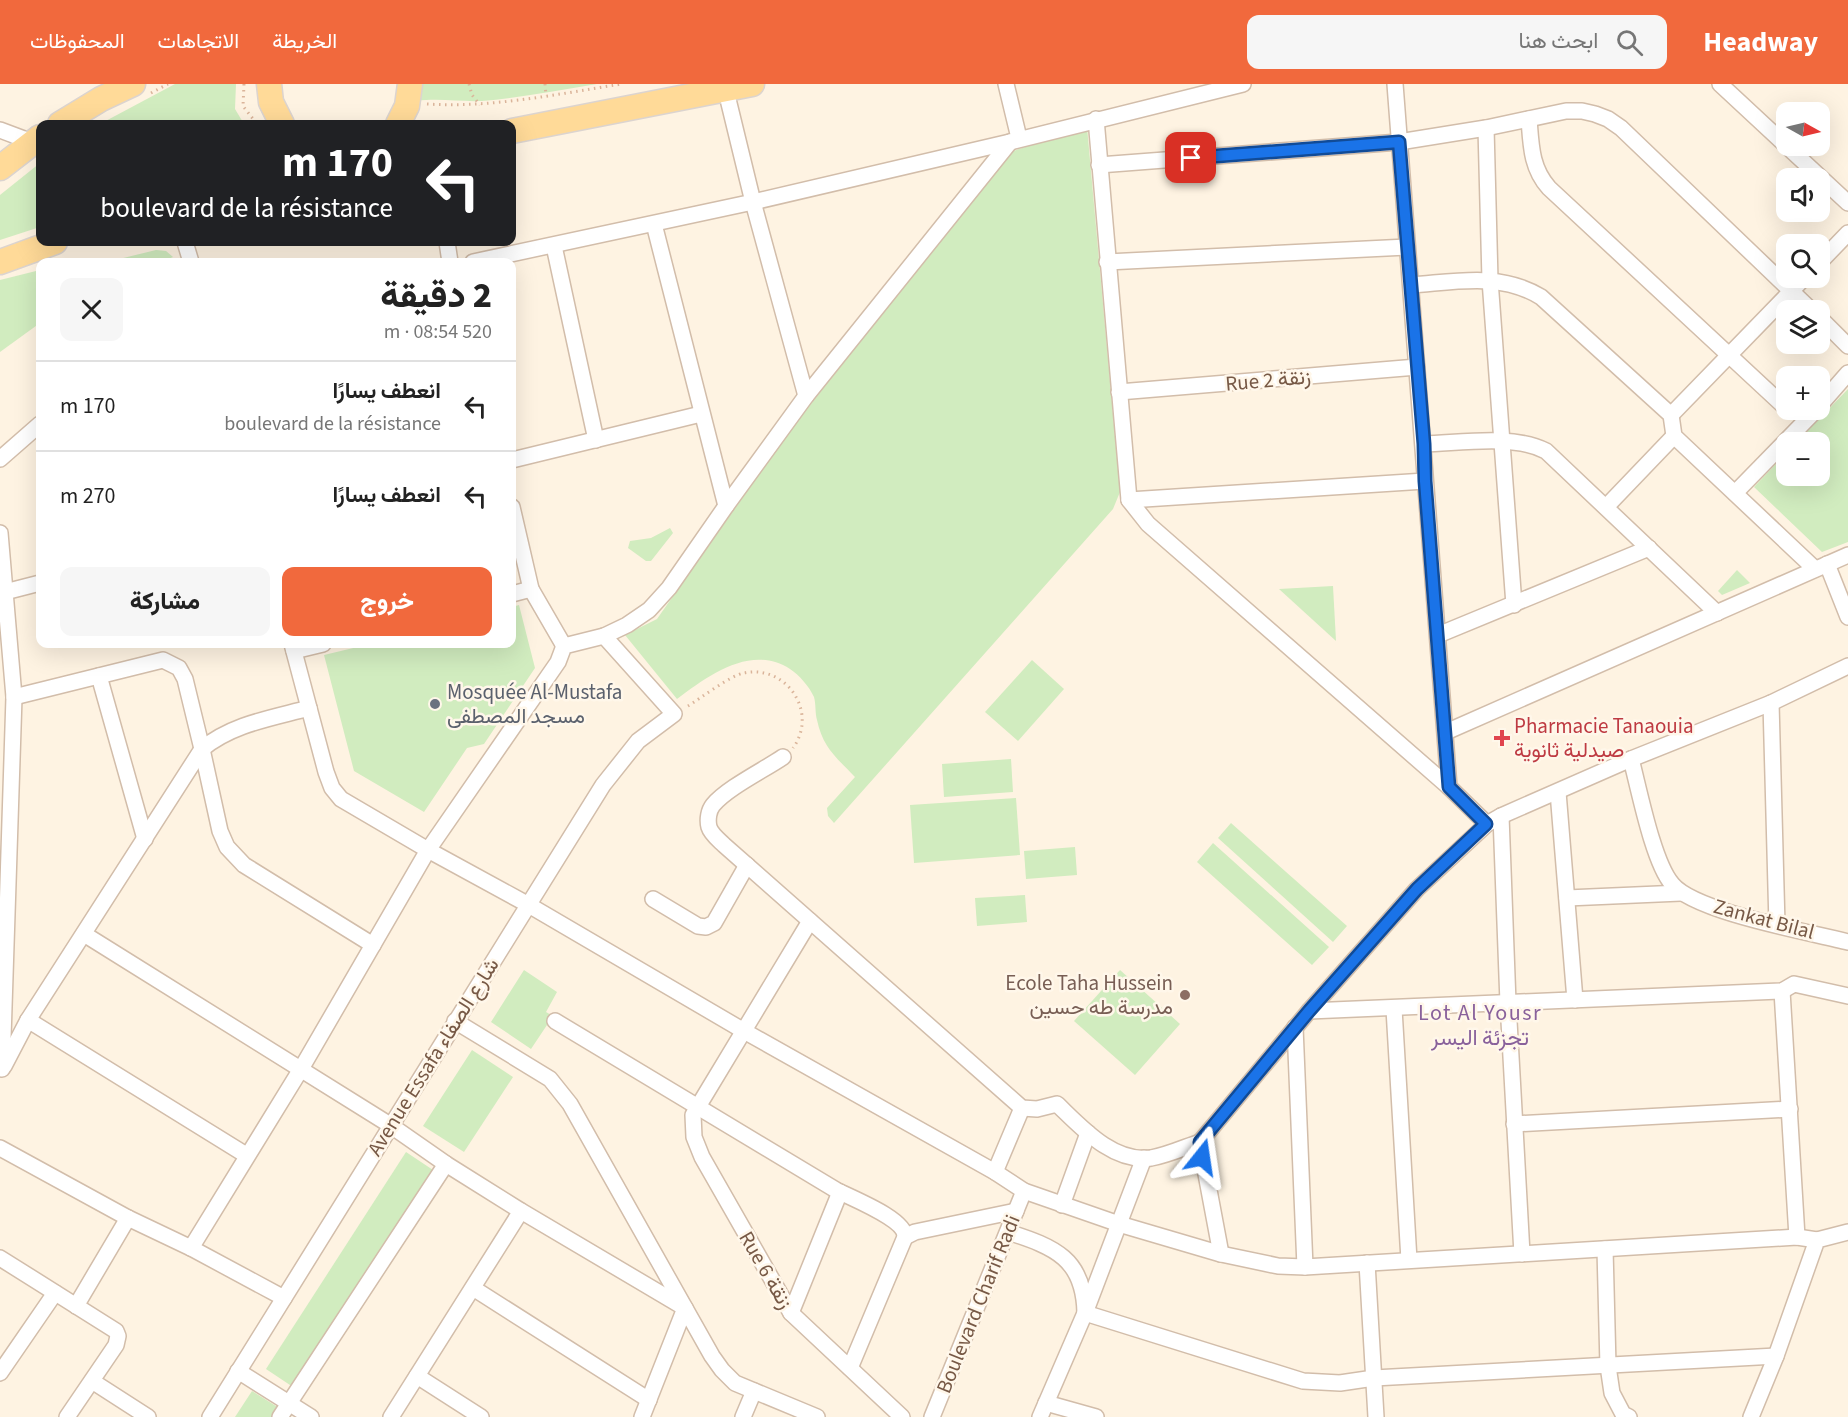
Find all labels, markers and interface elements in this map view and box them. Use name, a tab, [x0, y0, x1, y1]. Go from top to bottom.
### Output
search box	[1247, 15, 1667, 69]
text: Headway	[1703, 22, 1818, 62]
text: ابحث هنا	[1518, 25, 1598, 57]
text: المحفوظات	[30, 26, 125, 56]
text: الاتجاهات	[158, 26, 239, 56]
text: الخريطة	[272, 26, 337, 56]
icon: search	[1613, 26, 1646, 59]
north arrow	[1776, 102, 1830, 156]
map controls	[1776, 102, 1830, 486]
pin	[1165, 132, 1216, 183]
text: 170 m	[282, 133, 393, 193]
icon: arrive	[1174, 141, 1207, 174]
icon: left	[414, 144, 492, 222]
button: sound	[1776, 168, 1830, 222]
text: boulevard de la résistance	[100, 189, 393, 228]
button: search	[1776, 234, 1830, 288]
text: 2 دقيقة	[380, 270, 492, 321]
button: close	[60, 278, 123, 341]
button: layers	[1776, 300, 1830, 354]
text: 520 m · 08:54	[384, 318, 492, 346]
street label: Rue 2 زنقة	[1224, 361, 1312, 399]
button: +	[1776, 366, 1830, 420]
text: انعطف يسارًا	[332, 375, 441, 407]
text: 170 m	[60, 390, 115, 422]
icon: left	[459, 390, 492, 423]
text: boulevard de la résistance	[224, 410, 441, 438]
button: −	[1776, 432, 1830, 486]
text: انعطف يسارًا	[332, 479, 441, 511]
text: 270 m	[60, 480, 115, 512]
icon: left	[459, 480, 492, 513]
button: مشاركة	[60, 567, 270, 636]
button: خروج	[282, 567, 492, 636]
place label: Mosquée Al-Mustafa مسجد المصطفى	[447, 677, 622, 731]
marker: Mosquée Al-Mustafa مسجد المصطفى	[428, 697, 442, 711]
place label: Pharmacie Tanaouia صيدلية ثانوية	[1514, 711, 1693, 765]
marker: Pharmacie Tanaouia صيدلية ثانوية	[1495, 731, 1509, 745]
street label: Zankat Bilal	[1710, 891, 1818, 947]
street label: Avenue Essafa شارع الصفاء	[360, 952, 506, 1162]
place label: Ecole Taha Hussein مدرسة طه حسين	[1005, 968, 1173, 1022]
marker: Ecole Taha Hussein مدرسة طه حسين	[1178, 988, 1192, 1002]
district label: Lot Al Yousr تجزئة اليسر	[1418, 997, 1542, 1054]
position arrow	[1170, 1125, 1234, 1189]
street label: Boulevard Charif Radi	[929, 1210, 1027, 1398]
street label: Rue 6 زنقة	[732, 1225, 800, 1315]

